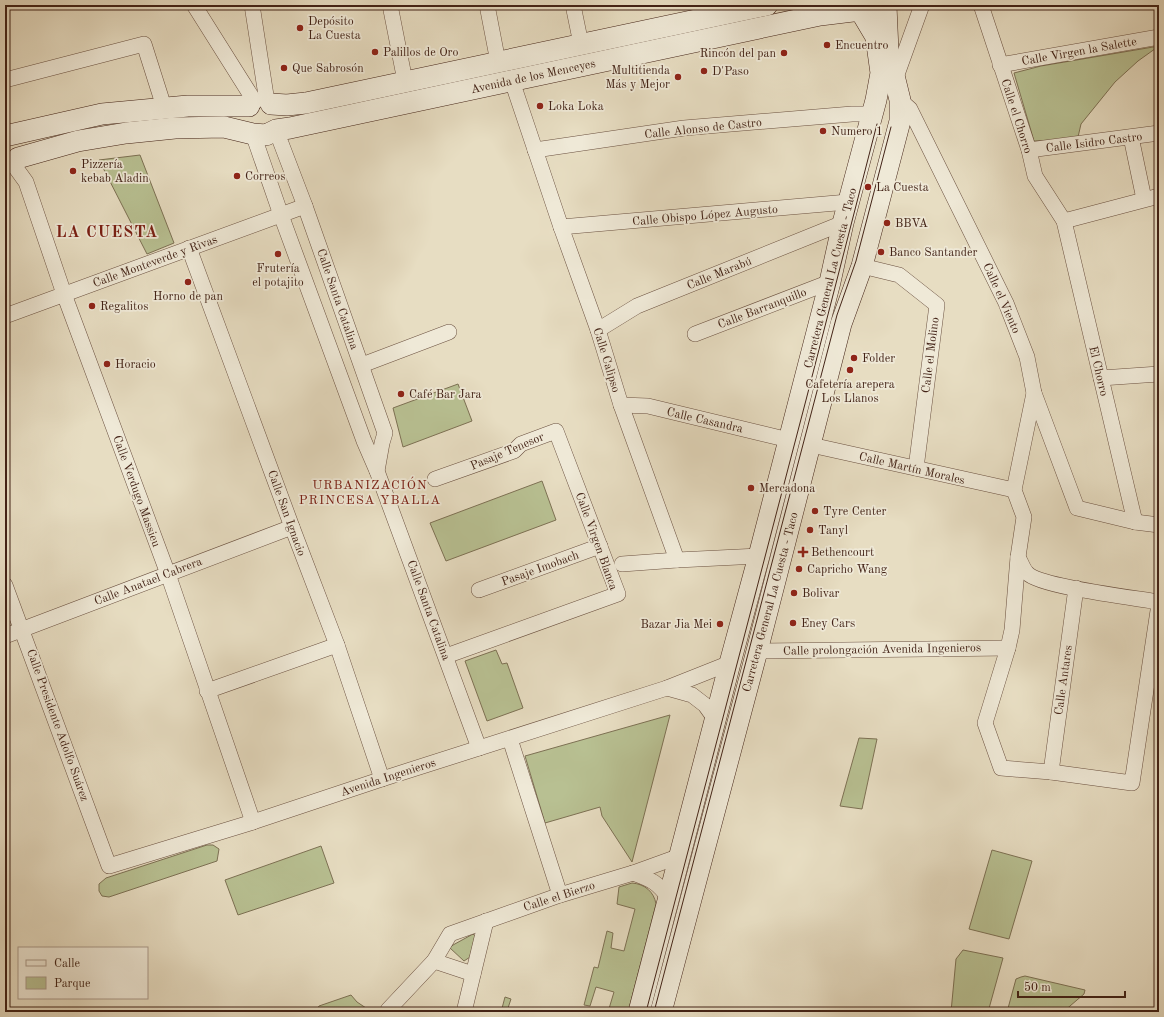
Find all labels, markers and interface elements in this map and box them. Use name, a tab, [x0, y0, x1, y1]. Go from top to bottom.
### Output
place label: Depósito La Cuesta	[308, 16, 361, 42]
marker: Depósito La Cuesta	[295, 23, 305, 33]
street label: Calle Virgen la Salette	[1021, 36, 1138, 68]
marker: Encuentro	[822, 40, 832, 50]
place label: Encuentro	[835, 40, 889, 52]
marker: Palillos de Oro	[370, 47, 380, 57]
place label: Palillos de Oro	[383, 47, 459, 59]
place label: Rincón del pan	[700, 48, 777, 60]
marker: Rincón del pan	[779, 48, 789, 58]
street label: Avenida de los Menceyes	[470, 58, 597, 96]
marker: Que Sabrosón	[279, 63, 289, 73]
place label: Que Sabrosón	[292, 63, 364, 75]
place label: Multitienda Más y Mejor	[605, 65, 670, 91]
marker: D'Paso	[699, 66, 709, 76]
place label: D'Paso	[712, 66, 749, 78]
marker: Multitienda Más y Mejor	[673, 72, 683, 82]
street label: Calle el Chorro	[998, 77, 1034, 155]
marker: Loka Loka	[535, 101, 545, 111]
place label: Loka Loka	[548, 101, 604, 113]
street label: Calle Alonso de Castro	[644, 117, 762, 141]
marker: Numero 1	[818, 126, 828, 136]
place label: Numero 1	[831, 126, 883, 138]
street label: Calle Isidro Castro	[1045, 131, 1143, 155]
place label: Pizzería kebab Aladin	[81, 159, 149, 185]
marker: Pizzería kebab Aladin	[68, 166, 78, 176]
marker: Correos	[232, 171, 242, 181]
place label: Correos	[245, 171, 286, 183]
marker: La Cuesta	[863, 182, 873, 192]
place label: La Cuesta	[876, 182, 929, 194]
street label: Carretera General La Cuesta - Taco	[803, 187, 859, 370]
street label: Calle Obispo López Augusto	[632, 204, 778, 228]
marker: BBVA	[882, 218, 892, 228]
place label: BBVA	[895, 218, 928, 230]
district label: LA CUESTA	[56, 225, 158, 241]
street label: Calle Monteverde y Rivas	[91, 234, 219, 290]
street label: Calle Santa Catalina	[314, 247, 360, 351]
marker: Banco Santander	[876, 247, 886, 257]
place label: Banco Santander	[889, 247, 977, 259]
marker: Frutería el potajito	[273, 249, 283, 259]
street label: Calle Marabú	[685, 255, 754, 292]
street label: Calle el Viento	[980, 261, 1022, 335]
place label: Frutería el potajito	[252, 263, 304, 289]
marker: Horno de pan	[183, 277, 193, 287]
street label: Calle Barranquillo	[716, 286, 808, 331]
place label: Horno de pan	[153, 291, 223, 303]
marker: Regalitos	[87, 301, 97, 311]
place label: Regalitos	[100, 301, 148, 313]
street label: Calle el Molino	[920, 316, 942, 394]
street label: Calle Calipso	[590, 326, 622, 394]
street label: El Chorro	[1086, 345, 1110, 398]
marker: Folder	[849, 353, 859, 363]
place label: Folder	[862, 353, 895, 365]
marker: Horacio	[102, 359, 112, 369]
place label: Horacio	[115, 359, 156, 371]
marker: Cafetería arepera Los Llanos	[845, 365, 855, 375]
place label: Cafetería arepera Los Llanos	[805, 379, 895, 405]
marker: Café Bar Jara	[396, 389, 406, 399]
place label: Café Bar Jara	[409, 389, 482, 401]
street label: Calle Casandra	[665, 406, 744, 436]
street label: Pasaje Tenesor	[469, 431, 546, 473]
street label: Calle Verdugo Massieu	[110, 434, 162, 549]
street label: Calle Martín Morales	[858, 451, 966, 487]
street label: Calle San Ignacio	[265, 469, 307, 558]
district label: URBANIZACIÓN PRINCESA YBALLA	[299, 476, 441, 507]
marker: Mercadona	[746, 483, 756, 493]
place label: Mercadona	[759, 483, 815, 495]
street label: Calle Virgen Blanca	[573, 491, 619, 592]
marker: Tyre Center	[810, 506, 820, 516]
place label: Tyre Center	[823, 506, 886, 518]
street label: Carretera General La Cuesta - Taco	[741, 511, 801, 694]
marker: Tanyl	[805, 525, 815, 535]
place label: Tanyl	[818, 525, 848, 537]
marker: Bethencourt	[798, 547, 808, 557]
place label: Bethencourt	[811, 547, 874, 559]
street label: Pasaje Imobach	[500, 549, 581, 589]
street label: Calle Anatael Cabrera	[93, 556, 204, 608]
street label: Calle Santa Catalina	[404, 559, 452, 662]
marker: Capricho Wang	[794, 564, 804, 574]
place label: Capricho Wang	[807, 564, 888, 576]
marker: Bolivar	[789, 588, 799, 598]
place label: Bolivar	[802, 588, 840, 600]
marker: Eney Cars	[788, 618, 798, 628]
place label: Eney Cars	[801, 618, 855, 630]
place label: Bazar Jia Mei	[640, 619, 712, 631]
marker: Bazar Jia Mei	[715, 619, 725, 629]
street label: Calle prolongación Avenida Ingenieros	[783, 642, 981, 658]
street label: Calle Antares	[1053, 644, 1075, 716]
street label: Calle Presidente Adolfo Suárez	[24, 648, 90, 803]
street label: Avenida Ingenieros	[339, 757, 437, 799]
street label: Calle el Bierzo	[522, 880, 597, 914]
legend	[18, 947, 148, 999]
text: Calle	[54, 958, 80, 970]
scale bar	[1018, 973, 1125, 999]
text: Parque	[54, 978, 91, 990]
text: 50 m	[1024, 981, 1051, 994]

